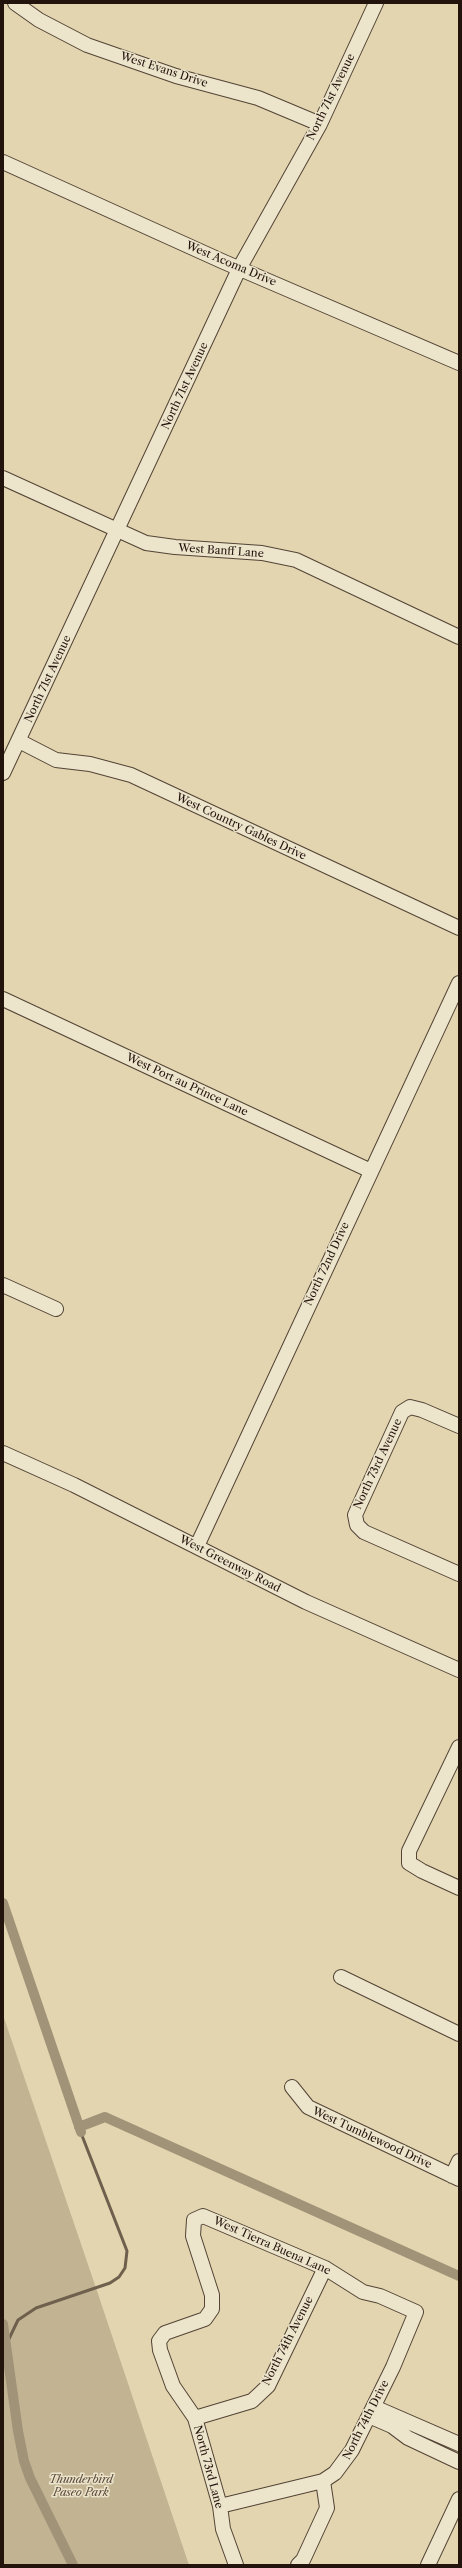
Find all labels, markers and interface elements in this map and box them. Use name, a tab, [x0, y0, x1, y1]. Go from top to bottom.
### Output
street label: West Evans Drive	[119, 50, 209, 90]
street label: North 71st Avenue	[304, 52, 358, 142]
street label: West Acoma Drive	[184, 239, 278, 289]
street label: North 71st Avenue	[159, 340, 211, 432]
street label: West Banff Lane	[178, 541, 264, 561]
street label: North 71st Avenue	[22, 633, 74, 725]
street label: West Country Gables Drive	[174, 791, 308, 863]
street label: West Port au Prince Lane	[124, 1051, 250, 1119]
street label: North 72nd Drive	[302, 1220, 352, 1308]
street label: North 73rd Avenue	[351, 1417, 405, 1511]
street label: West Greenway Road	[177, 1533, 283, 1595]
street label: West Tumblewood Drive	[310, 2105, 434, 2171]
street label: West Tierra Buena Lane	[211, 2214, 333, 2278]
street label: North 74th Avenue	[260, 2294, 316, 2388]
street label: North 74th Drive	[340, 2378, 392, 2462]
street label: North 73rd Lane	[191, 2424, 225, 2510]
park label: Thunderbird Paseo Park	[49, 2473, 113, 2499]

